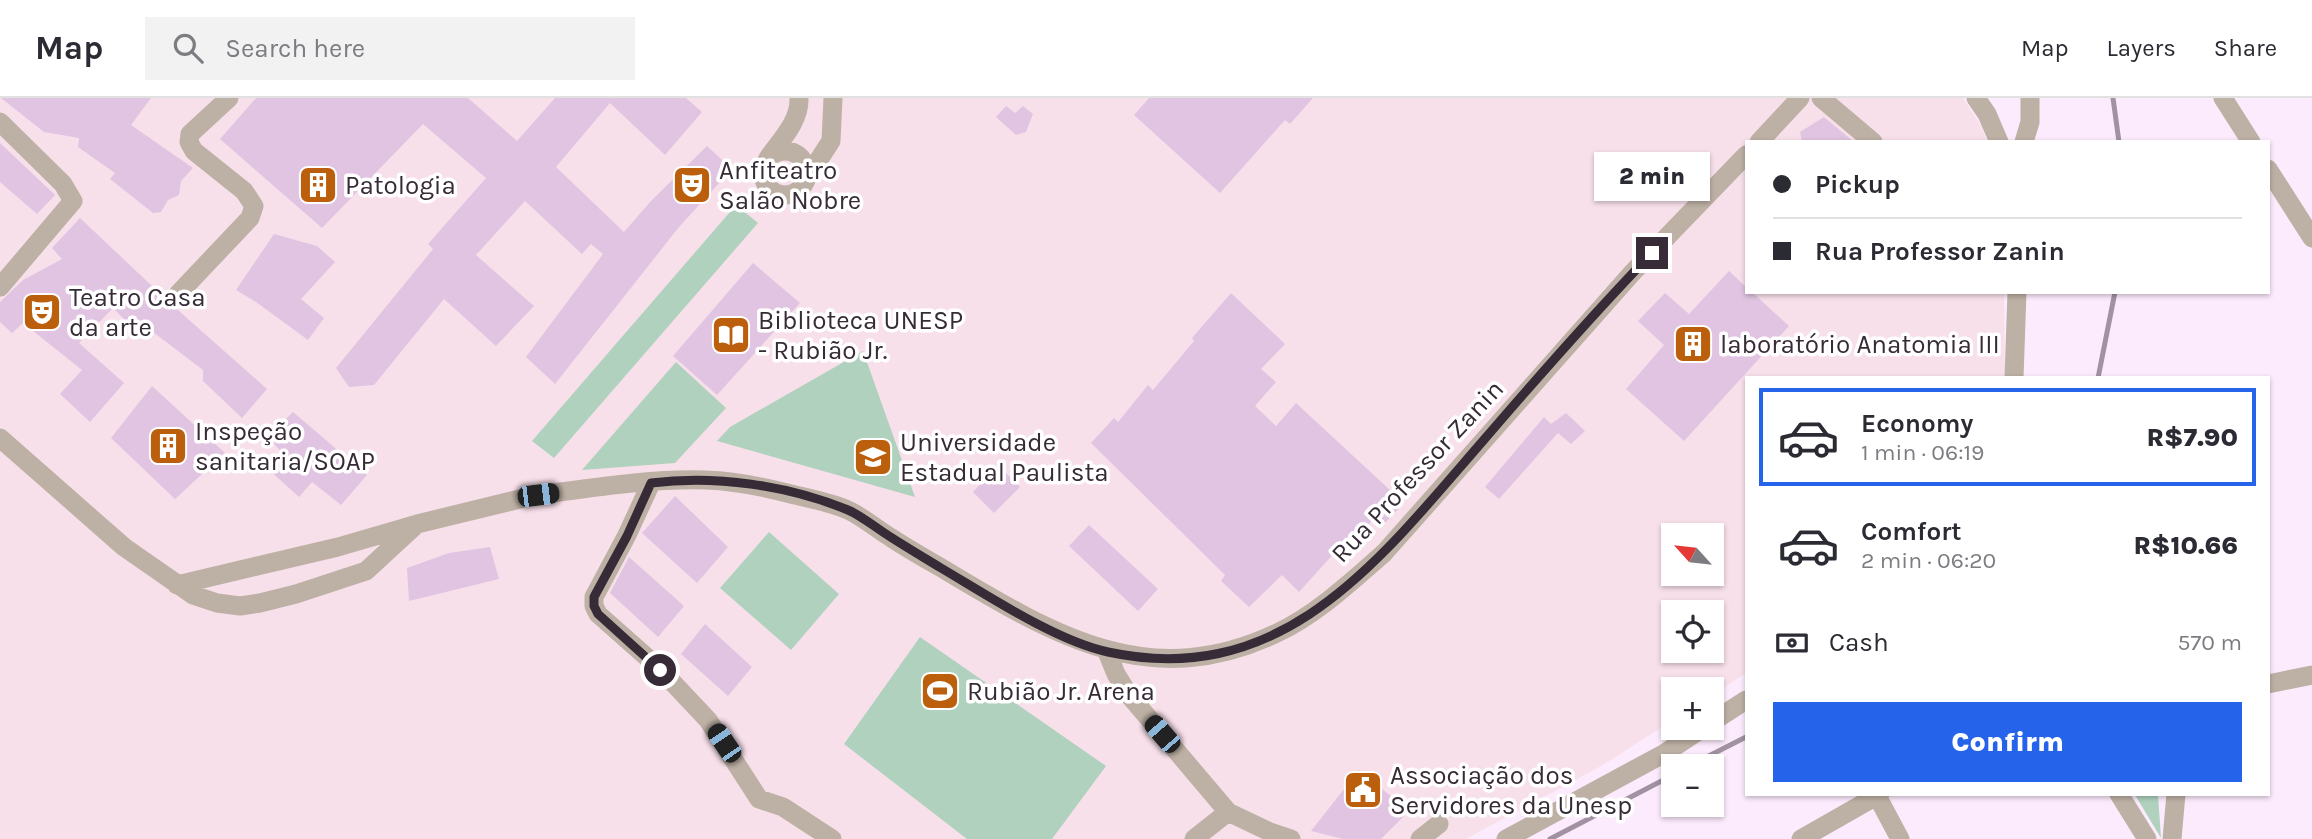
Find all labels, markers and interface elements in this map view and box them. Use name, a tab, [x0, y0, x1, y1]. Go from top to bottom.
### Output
search box	[145, 17, 635, 80]
text: Map	[35, 29, 103, 67]
icon: search	[169, 29, 207, 67]
text: Search here	[225, 33, 365, 64]
text: Map	[2021, 34, 2069, 62]
text: Layers	[2107, 34, 2176, 62]
text: Share	[2214, 34, 2277, 62]
callout: 2 min	[1594, 152, 1710, 200]
place label: Anfiteatro Salão Nobre	[719, 155, 861, 216]
text: 2 min	[1619, 163, 1685, 190]
building icon: Patologia	[297, 164, 339, 206]
theatre icon: Anfiteatro Salão Nobre	[671, 164, 713, 206]
text: Pickup	[1815, 169, 1900, 200]
place label: Patologia	[345, 170, 456, 201]
text: Rua Professor Zanin	[1815, 236, 2065, 267]
route end	[1636, 237, 1668, 269]
place label: Teatro Casa da arte	[69, 282, 206, 343]
theatre icon: Teatro Casa da arte	[21, 291, 63, 333]
place label: Biblioteca UNESP - Rubião Jr.	[758, 305, 963, 366]
library icon: Biblioteca UNESP - Rubião Jr.	[710, 314, 752, 356]
building icon: laboratório Anatomia III	[1672, 323, 1714, 365]
place label: laboratório Anatomia III	[1720, 329, 2000, 360]
street label: Rua Professor Zanin	[1325, 374, 1510, 569]
icon: car	[1777, 406, 1840, 469]
text: Economy	[1861, 408, 1973, 439]
place label: Inspeção sanitaria/SOAP	[195, 416, 375, 477]
text: R$7.90	[2146, 422, 2238, 453]
building icon: Inspeção sanitaria/SOAP	[147, 425, 189, 467]
place label: Universidade Estadual Paulista	[900, 427, 1109, 488]
school or university icon: Universidade Estadual Paulista	[852, 436, 894, 478]
text: 1 min · 06:19	[1861, 439, 1984, 466]
car	[516, 482, 561, 508]
icon: car	[1777, 514, 1840, 577]
text: Comfort	[1861, 516, 1962, 547]
north arrow	[1661, 523, 1724, 586]
map controls	[1661, 523, 1724, 817]
text: R$10.66	[2133, 530, 2238, 561]
text: 2 min · 06:20	[1861, 547, 1996, 574]
button: locate	[1661, 600, 1724, 663]
icon: cash	[1773, 624, 1811, 662]
text: Cash	[1829, 627, 1889, 658]
text: 570 m	[2178, 629, 2242, 656]
route start	[644, 654, 676, 686]
sports icon: Rubião Jr. Arena	[919, 670, 961, 712]
place label: Rubião Jr. Arena	[967, 676, 1155, 707]
button: +	[1661, 677, 1724, 740]
button: Confirm	[1773, 702, 2242, 782]
car	[1141, 711, 1184, 757]
car	[704, 720, 745, 766]
button: −	[1661, 754, 1724, 817]
place label: Associação dos Servidores da Unesp	[1390, 760, 1632, 821]
public building icon: Associação dos Servidores da Unesp	[1342, 769, 1384, 811]

